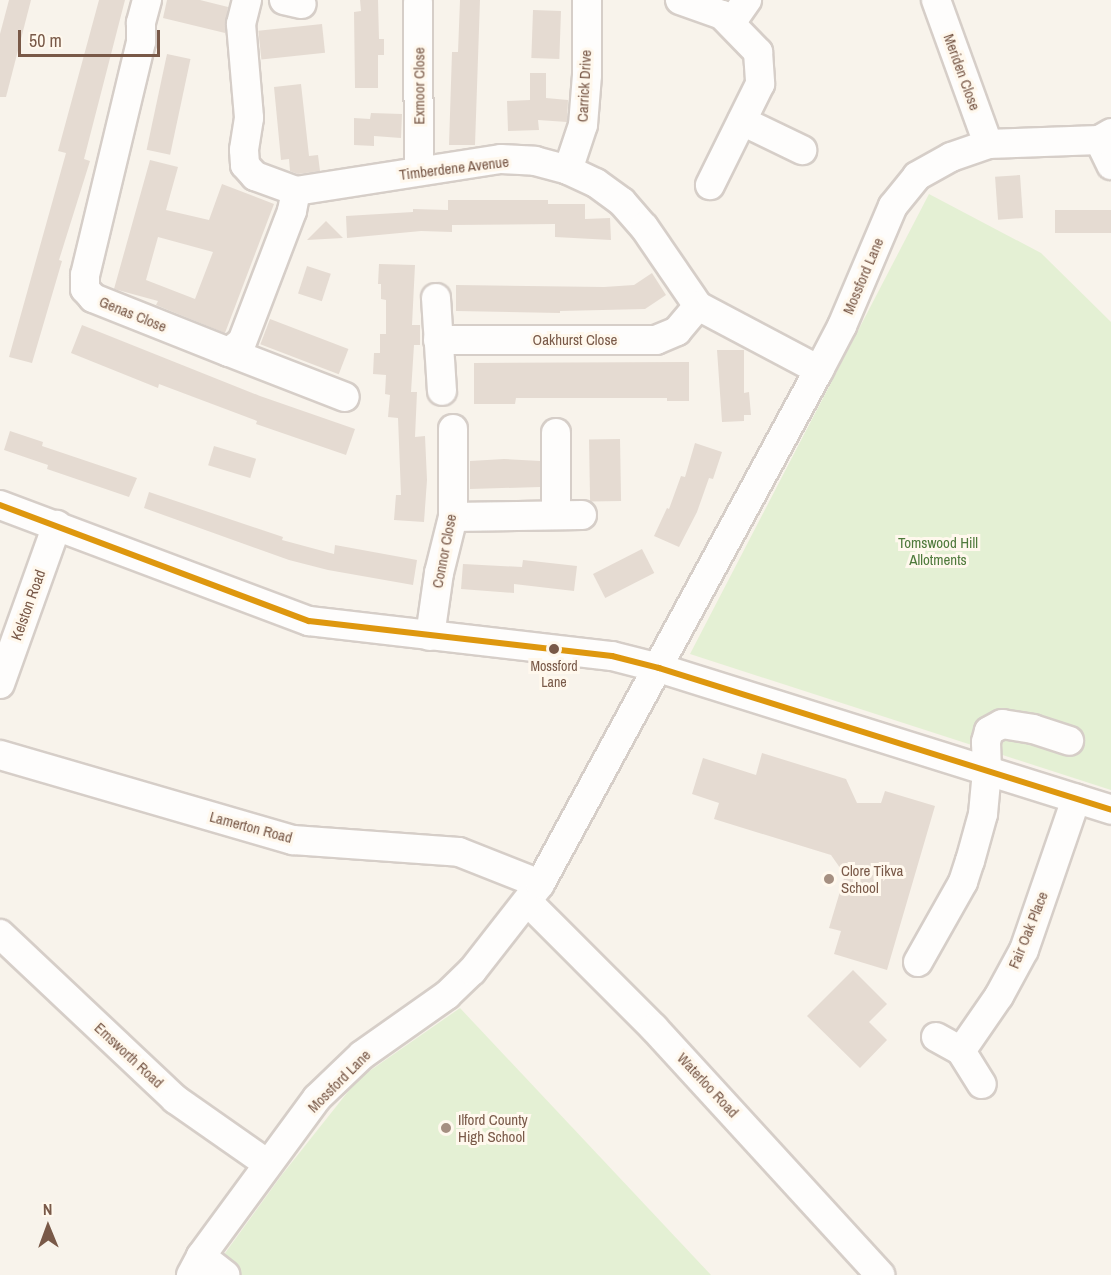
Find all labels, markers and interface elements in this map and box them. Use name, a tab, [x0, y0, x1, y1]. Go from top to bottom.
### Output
scale bar	[21, 18, 164, 56]
text: 50 m	[29, 28, 62, 53]
street label: Meriden Close	[940, 31, 984, 113]
street label: Exmoor Close	[410, 47, 428, 125]
street label: Carrick Drive	[573, 49, 595, 123]
street label: Timberdene Avenue	[398, 152, 510, 184]
street label: Mossford Lane	[839, 235, 887, 317]
street label: Genas Close	[97, 292, 169, 336]
street label: Oakhurst Close	[533, 331, 617, 349]
street label: Connor Close	[428, 512, 460, 590]
park label: Tomswood Hill Allotments	[898, 533, 978, 568]
street label: Kelston Road	[7, 567, 49, 643]
marker: Mossford Lane	[548, 643, 560, 655]
place label: Mossford Lane	[530, 658, 578, 690]
street label: Lamerton Road	[208, 807, 294, 847]
place label: Clore Tikva School	[841, 861, 904, 896]
marker: Clore Tikva School	[822, 872, 836, 886]
street label: Fair Oak Place	[1004, 889, 1052, 971]
street label: Emsworth Road	[91, 1019, 167, 1091]
street label: Mossford Lane	[304, 1046, 374, 1116]
street label: Waterloo Road	[674, 1049, 742, 1121]
place label: Ilford County High School	[458, 1110, 528, 1145]
marker: Ilford County High School	[439, 1121, 453, 1135]
north arrow	[18, 1197, 78, 1257]
text: N	[43, 1198, 53, 1220]

